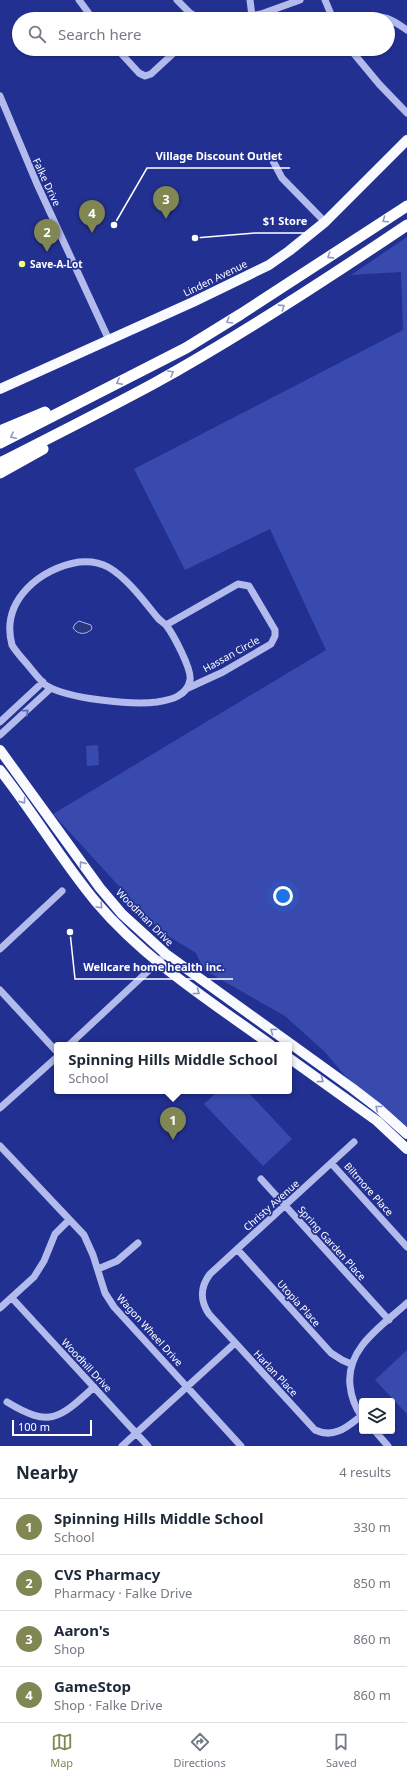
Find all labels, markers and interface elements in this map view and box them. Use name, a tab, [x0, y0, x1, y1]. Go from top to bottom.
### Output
search box	[12, 12, 395, 56]
icon: search	[26, 23, 48, 45]
text: Search here	[58, 24, 141, 44]
callout: Village Discount Outlet	[147, 145, 290, 168]
text: Village Discount Outlet	[156, 148, 282, 163]
street label: Falke Drive	[30, 156, 64, 209]
pin: 3	[153, 186, 179, 219]
pin: 4	[79, 200, 105, 233]
callout: $1 Store	[255, 210, 316, 233]
text: $1 Store	[263, 213, 308, 228]
one-way arrow	[382, 216, 389, 223]
pin: 2	[34, 219, 60, 252]
one-way arrow	[327, 251, 334, 259]
street label: Linden Avenue	[181, 256, 250, 300]
place label: Save-A-Lot	[30, 257, 83, 271]
marker: Save-A-Lot	[17, 259, 27, 269]
one-way arrow	[278, 304, 285, 311]
one-way arrow	[226, 317, 233, 324]
one-way arrow	[167, 371, 174, 378]
one-way arrow	[116, 377, 123, 384]
one-way arrow	[10, 431, 18, 438]
street label: Hassan Circle	[200, 632, 262, 675]
one-way arrow	[21, 709, 29, 716]
one-way arrow	[18, 797, 26, 804]
one-way arrow	[80, 861, 87, 868]
street label: Woodman Drive	[113, 885, 177, 949]
your location	[273, 886, 293, 906]
one-way arrow	[95, 901, 102, 909]
callout: Wellcare home health inc.	[75, 956, 233, 979]
text: Wellcare home health inc.	[83, 959, 225, 974]
one-way arrow	[193, 987, 200, 995]
one-way arrow	[270, 1029, 277, 1036]
popup	[54, 1042, 292, 1094]
text: Spinning Hills Middle School	[68, 1049, 278, 1069]
text: School	[68, 1069, 109, 1087]
one-way arrow	[316, 1075, 323, 1082]
one-way arrow	[375, 1106, 382, 1113]
pin: 1	[160, 1107, 186, 1140]
street label: Biltmore Place	[341, 1159, 397, 1219]
street label: Christy Avenue	[240, 1176, 302, 1234]
street label: Spring Garden Place	[295, 1203, 369, 1283]
street label: Utopia Place	[274, 1277, 324, 1330]
street label: Wagon Wheel Drive	[114, 1291, 186, 1369]
street label: Woodhill Drive	[58, 1335, 116, 1395]
street label: Harlan Place	[251, 1347, 301, 1400]
map controls	[359, 1398, 395, 1434]
button: layers	[359, 1398, 395, 1434]
scale bar	[12, 1418, 92, 1437]
text: 100 m	[18, 1419, 50, 1434]
text: Nearby	[16, 1461, 78, 1484]
text: 4 results	[339, 1463, 391, 1481]
text: Spinning Hills Middle School	[54, 1508, 264, 1528]
text: 1	[25, 1518, 33, 1536]
text: 330 m	[353, 1518, 391, 1536]
text: School	[54, 1528, 95, 1546]
text: CVS Pharmacy	[54, 1564, 160, 1584]
text: 2	[25, 1574, 33, 1592]
text: 850 m	[353, 1574, 391, 1592]
text: Pharmacy · Falke Drive	[54, 1584, 192, 1602]
text: Aaron's	[54, 1620, 110, 1640]
text: 3	[25, 1630, 33, 1648]
text: 860 m	[353, 1630, 391, 1648]
text: Shop	[54, 1640, 85, 1658]
text: GameStop	[54, 1676, 131, 1696]
text: 4	[25, 1686, 33, 1704]
text: 860 m	[353, 1686, 391, 1704]
text: Shop · Falke Drive	[54, 1696, 162, 1714]
tab: Map	[50, 1731, 73, 1770]
tab: Directions	[173, 1731, 226, 1770]
tab: Saved	[326, 1731, 357, 1770]

